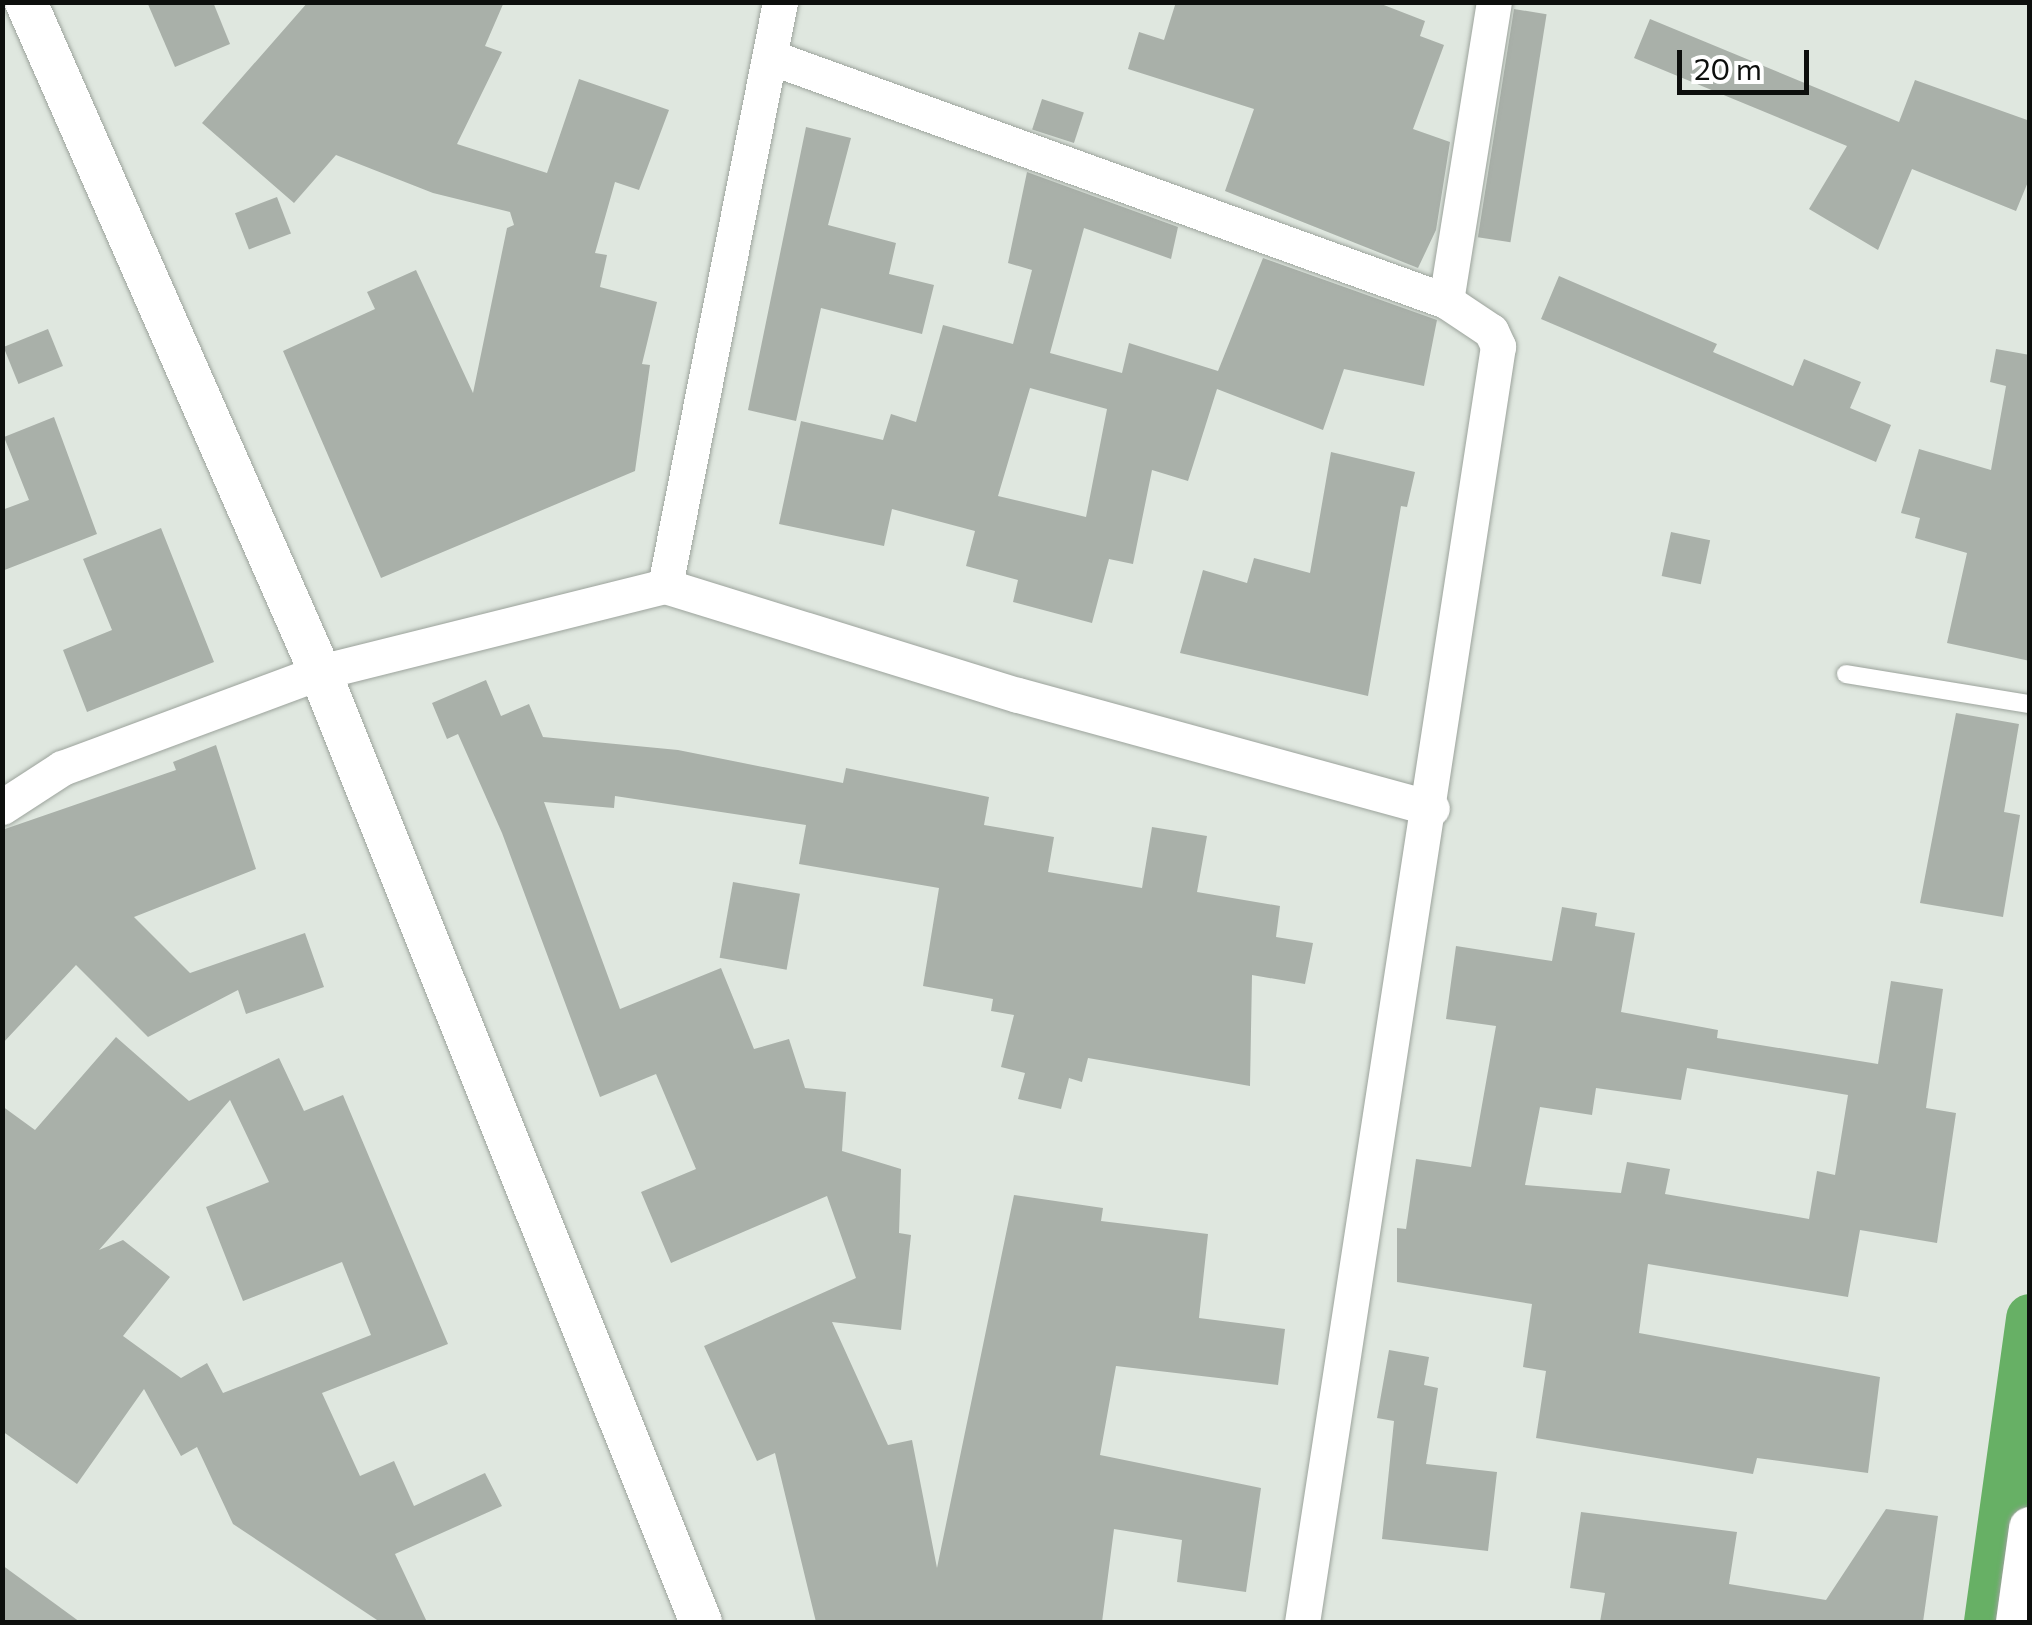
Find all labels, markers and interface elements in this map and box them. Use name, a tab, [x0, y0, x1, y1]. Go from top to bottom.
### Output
scale bar	[1682, 30, 1814, 92]
text: 20 m	[1694, 49, 1762, 86]

